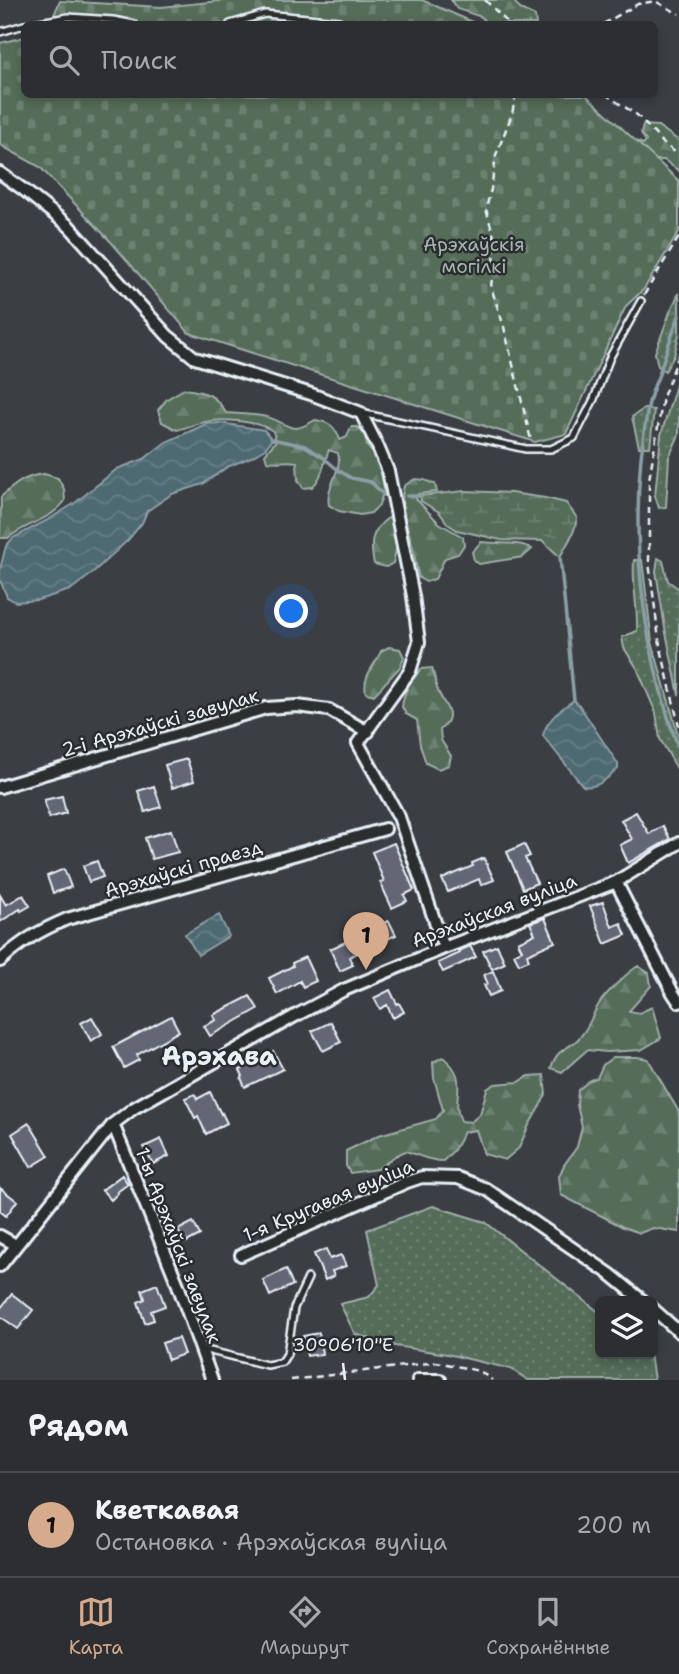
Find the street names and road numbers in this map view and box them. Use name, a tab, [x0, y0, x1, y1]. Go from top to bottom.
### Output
street label: 2-і Арэхаўскі завулак	[59, 682, 262, 763]
street label: Арэхаўскі праезд	[101, 834, 265, 903]
street label: Арэхаўская вуліца	[408, 867, 580, 953]
street label: 1-ы Арэхаўскі завулак	[130, 1144, 227, 1347]
street label: 1-я Кругавая вуліца	[239, 1153, 418, 1248]

